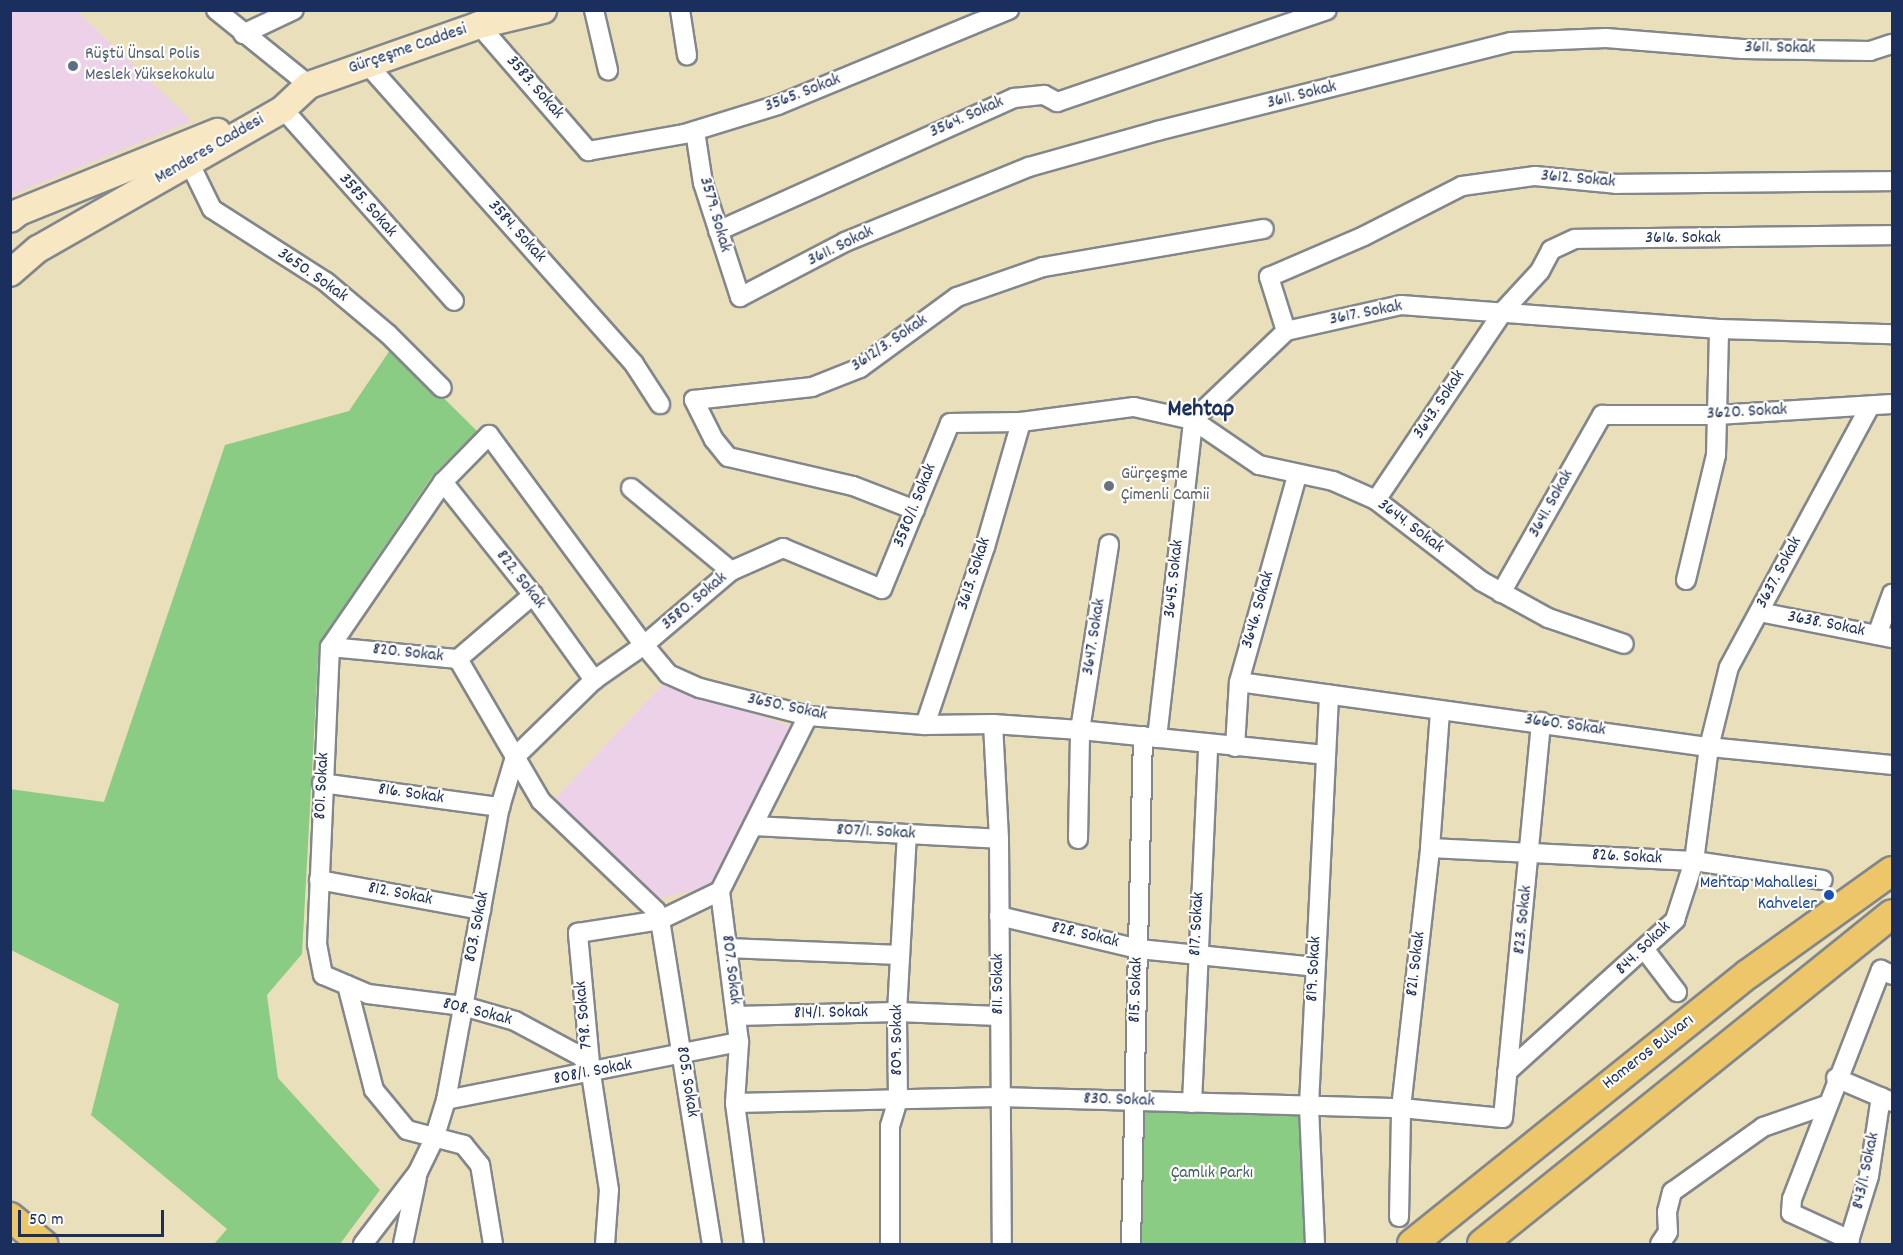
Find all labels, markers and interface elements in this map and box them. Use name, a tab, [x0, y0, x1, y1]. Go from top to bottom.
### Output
street label: Gürçeşme Caddesi	[346, 20, 470, 80]
street label: 3611. Sokak	[1744, 38, 1816, 60]
place label: Rüştü Ünsal Polis Meslek Yüksekokulu	[85, 45, 215, 88]
street label: 3583. Sokak	[500, 52, 568, 124]
marker: Rüştü Ünsal Polis Meslek Yüksekokulu	[66, 59, 80, 73]
street label: 3565. Sokak	[762, 70, 844, 118]
street label: 3611. Sokak	[1265, 77, 1339, 115]
street label: 3564. Sokak	[927, 92, 1007, 144]
street label: Menderes Caddesi	[152, 110, 268, 190]
street label: 3612. Sokak	[1540, 166, 1616, 194]
street label: 3585. Sokak	[333, 169, 401, 243]
street label: 3579. Sokak	[693, 175, 735, 255]
street label: 3584. Sokak	[482, 196, 550, 268]
street label: 3611. Sokak	[804, 222, 878, 272]
street label: 3616. Sokak	[1645, 228, 1721, 250]
street label: 3650. Sokak	[273, 244, 351, 308]
street label: 3617. Sokak	[1328, 296, 1404, 332]
street label: 3612/3. Sokak	[847, 310, 933, 378]
street label: 3643. Sokak	[1409, 366, 1471, 444]
district label: Mehtap	[1168, 397, 1234, 425]
street label: 3620. Sokak	[1706, 400, 1788, 426]
street label: 3580/1. Sokak	[889, 461, 943, 551]
place label: Gürçeşme Çimenli Camii	[1121, 465, 1209, 508]
street label: 3641. Sokak	[1524, 466, 1580, 542]
marker: Gürçeşme Çimenli Camii	[1102, 479, 1116, 493]
street label: 3644. Sokak	[1372, 495, 1448, 559]
street label: 3637. Sokak	[1752, 534, 1808, 612]
street label: 3613. Sokak	[953, 535, 997, 613]
street label: 3645. Sokak	[1160, 539, 1190, 619]
street label: 822. Sokak	[490, 546, 550, 614]
street label: 3580. Sokak	[658, 568, 732, 636]
street label: 3646. Sokak	[1238, 569, 1280, 651]
street label: 3647. Sokak	[1078, 597, 1112, 677]
street label: 3638. Sokak	[1786, 607, 1866, 643]
street label: 820. Sokak	[371, 640, 445, 668]
street label: 3650. Sokak	[745, 689, 829, 727]
street label: 3660. Sokak	[1523, 710, 1607, 742]
street label: 801. Sokak	[310, 752, 336, 820]
street label: 816. Sokak	[377, 780, 445, 810]
street label: 807/1. Sokak	[836, 820, 916, 846]
street label: 826. Sokak	[1591, 845, 1663, 871]
place label: Mehtap Mahallesi Kahveler	[1700, 874, 1817, 916]
street label: 812. Sokak	[366, 878, 434, 912]
street label: 823. Sokak	[1510, 884, 1538, 956]
marker: Mehtap Mahallesi Kahveler	[1822, 888, 1836, 902]
street label: 803. Sokak	[461, 890, 495, 964]
street label: 817. Sokak	[1186, 891, 1210, 957]
street label: 844. Sokak	[1612, 917, 1676, 981]
street label: 828. Sokak	[1049, 918, 1121, 954]
street label: 821. Sokak	[1402, 930, 1432, 998]
street label: 807. Sokak	[715, 934, 745, 1006]
street label: 819. Sokak	[1302, 936, 1328, 1002]
street label: 811. Sokak	[988, 953, 1010, 1015]
street label: 815. Sokak	[1125, 957, 1149, 1023]
street label: 798. Sokak	[571, 980, 599, 1050]
street label: 808. Sokak	[440, 994, 514, 1032]
street label: 814/1. Sokak	[794, 1003, 868, 1025]
street label: 809. Sokak	[887, 1004, 909, 1076]
street label: Homeros Bulvarı	[1599, 1011, 1699, 1095]
street label: 805. Sokak	[670, 1045, 702, 1119]
street label: 808/1. Sokak	[552, 1055, 634, 1091]
street label: 830. Sokak	[1083, 1089, 1155, 1113]
street label: 843/1. Sokak	[1848, 1131, 1886, 1211]
park label: Çamlık Parkı	[1171, 1163, 1253, 1185]
scale bar	[21, 1198, 166, 1236]
text: 50 m	[29, 1208, 64, 1233]

